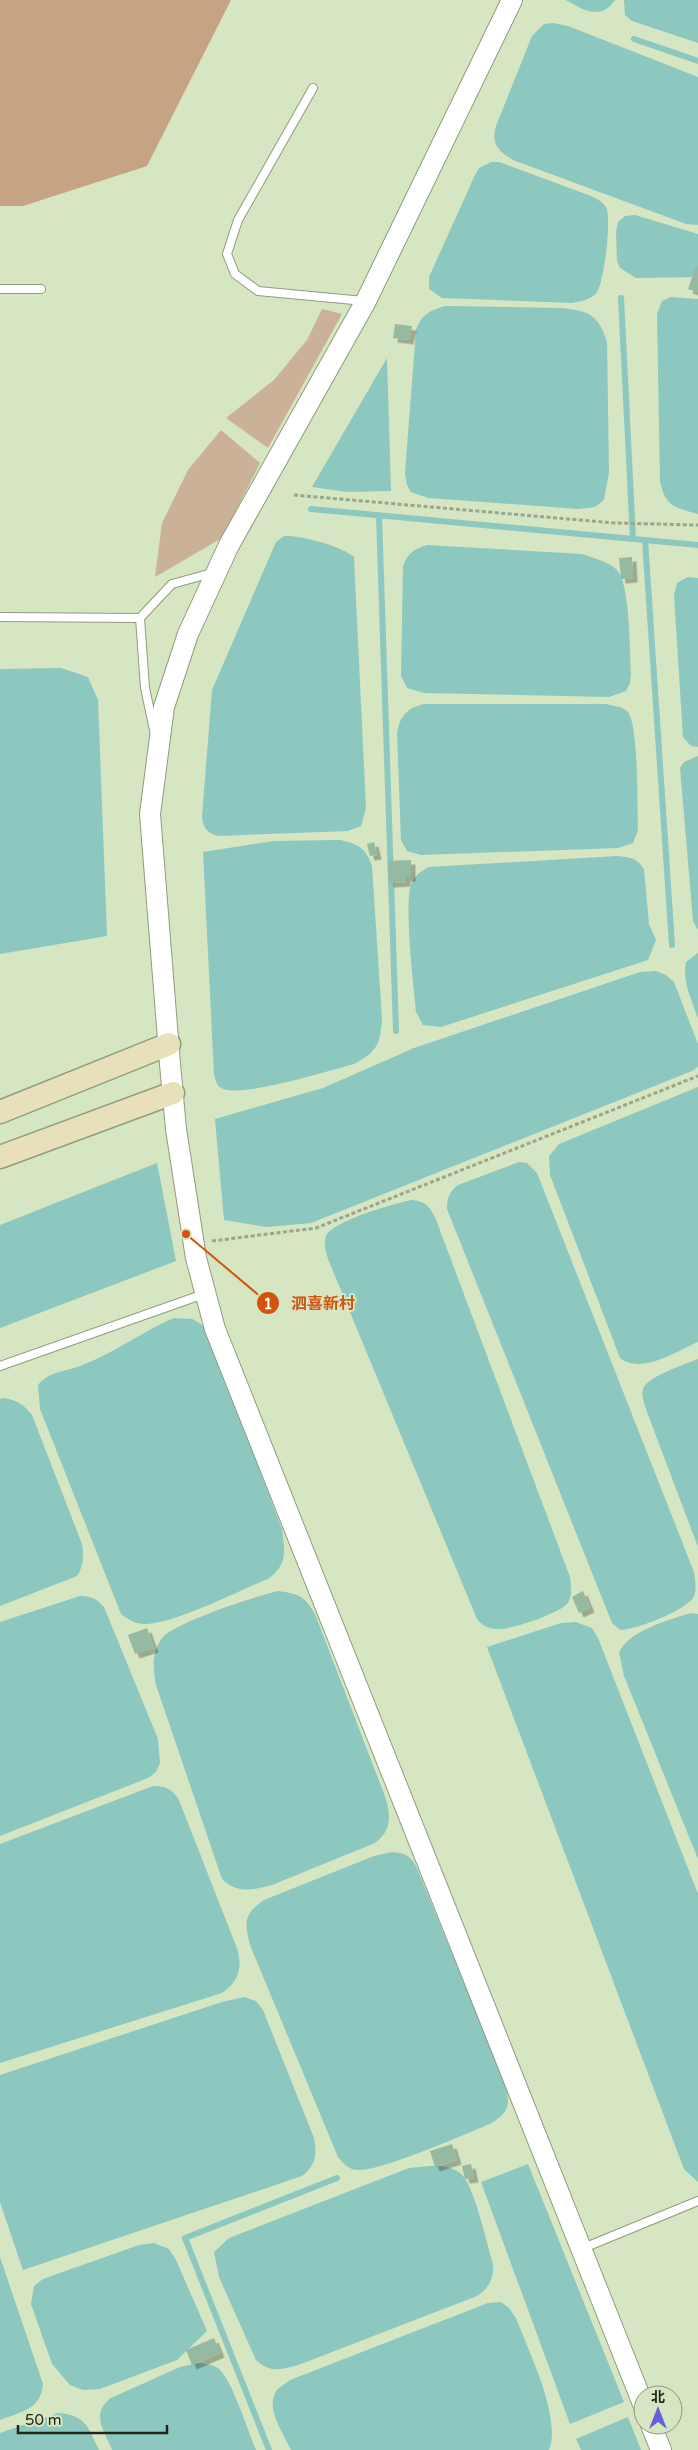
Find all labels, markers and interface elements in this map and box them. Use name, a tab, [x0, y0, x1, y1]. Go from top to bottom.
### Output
callout: 泗喜新村	[256, 1288, 365, 1319]
text: 泗喜新村	[291, 1294, 355, 1314]
text: 1	[263, 1295, 273, 1313]
north arrow	[633, 2385, 683, 2435]
text: 北	[651, 2389, 665, 2406]
scale bar	[18, 2402, 166, 2434]
text: 50 m	[25, 2411, 62, 2429]

